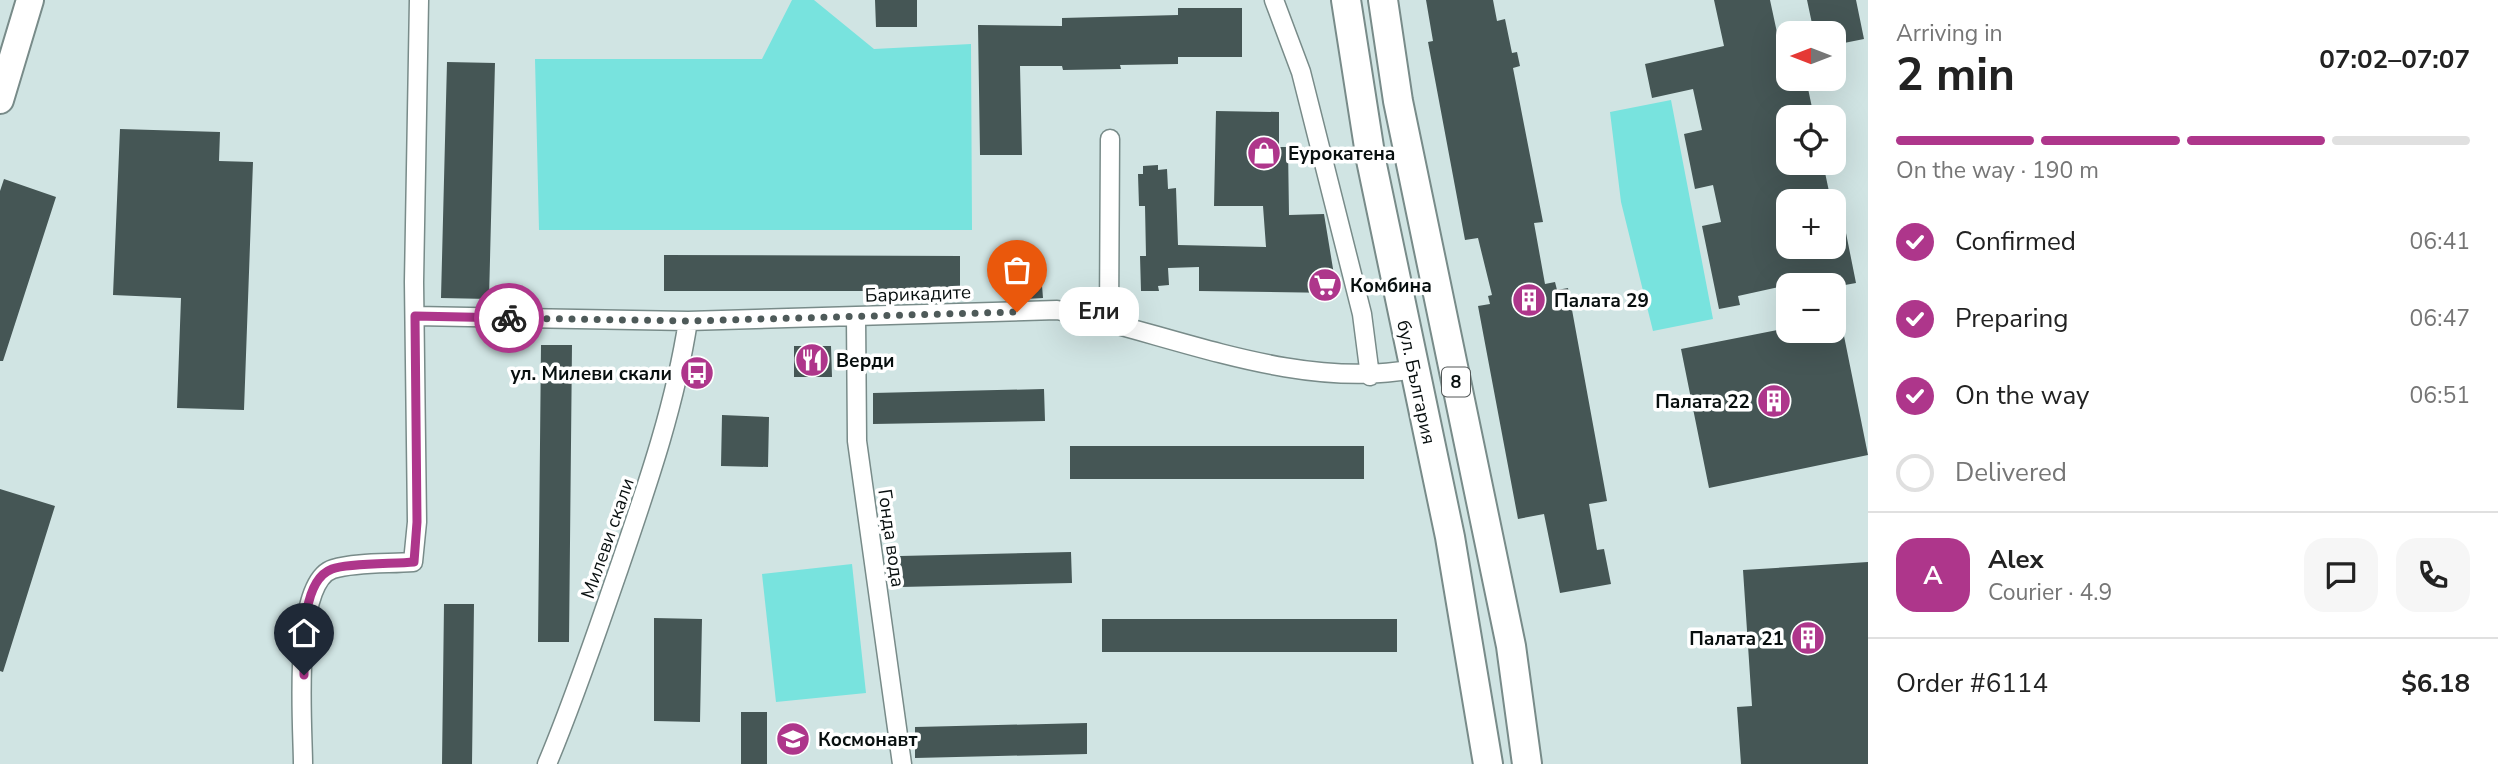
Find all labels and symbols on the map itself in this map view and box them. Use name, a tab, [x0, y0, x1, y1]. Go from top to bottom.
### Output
north arrow	[1776, 21, 1846, 91]
shop icon: Еурокатена	[1245, 134, 1283, 172]
place label: Еурокатена	[1288, 141, 1395, 167]
pin	[987, 240, 1047, 312]
supermarket icon: Комбина	[1306, 266, 1344, 304]
place label: Комбина	[1350, 273, 1432, 299]
street label: Барикадите	[864, 279, 972, 309]
building icon: Палата 29	[1510, 281, 1548, 319]
courier	[474, 283, 544, 353]
callout: Ели	[1059, 288, 1140, 336]
place label: Палата 29	[1554, 288, 1649, 314]
street label: бул. България	[1390, 318, 1442, 447]
restaurant icon: Верди	[793, 341, 831, 379]
place label: Верди	[836, 348, 895, 374]
bus stop icon: ул. Милеви скали	[678, 354, 716, 392]
place label: ул. Милеви скали	[511, 361, 672, 387]
road number: 8	[1442, 368, 1470, 396]
building icon: Палата 22	[1755, 382, 1793, 420]
place label: Палата 22	[1655, 389, 1750, 415]
street label: Милеви скали	[575, 474, 641, 602]
street label: Гонда вода	[871, 487, 911, 589]
pin	[274, 603, 334, 675]
building icon: Палата 21	[1789, 619, 1827, 657]
place label: Палата 21	[1689, 626, 1784, 652]
school or university icon: Космонавт	[774, 720, 812, 758]
place label: Космонавт	[818, 727, 918, 753]

